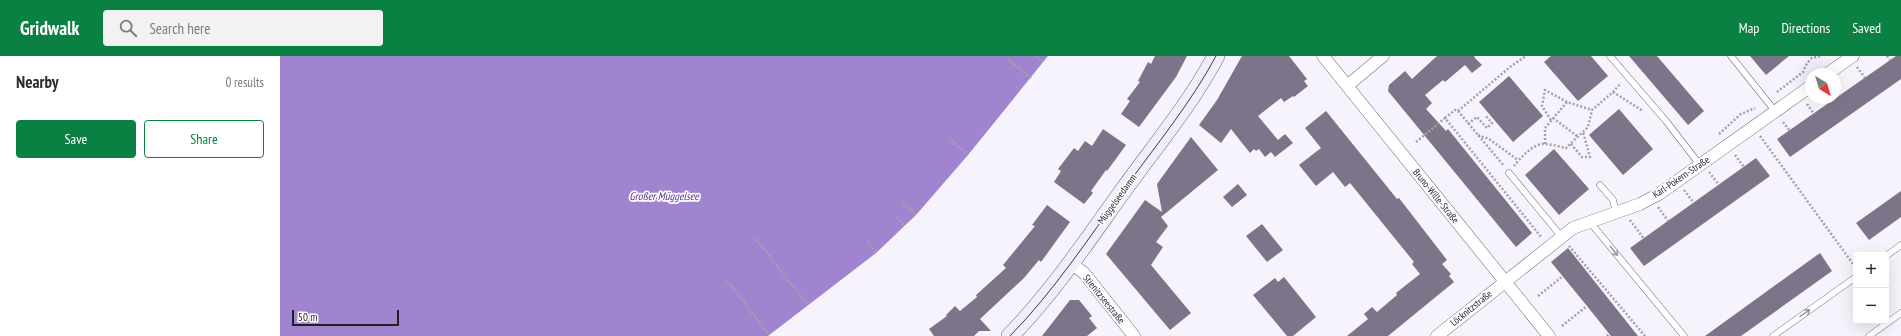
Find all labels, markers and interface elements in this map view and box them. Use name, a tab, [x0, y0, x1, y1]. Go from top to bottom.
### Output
search box	[103, 10, 383, 46]
text: Gridwalk	[20, 16, 79, 40]
icon: search	[117, 17, 139, 39]
text: Search here	[149, 19, 210, 38]
text: Map	[1739, 19, 1759, 37]
text: Directions	[1781, 19, 1830, 37]
text: Saved	[1852, 19, 1881, 37]
north arrow	[1805, 68, 1841, 104]
text: Nearby	[16, 71, 59, 93]
text: 0 results	[225, 74, 264, 91]
button: Save	[16, 120, 136, 158]
button: Share	[144, 120, 264, 158]
street label: Karl-Pokern-Straße	[1650, 153, 1712, 201]
street label: Bruno-Wille-Straße	[1410, 166, 1462, 226]
street label: Müggelseedamm	[1094, 171, 1140, 227]
water label: Großer Müggelsee	[629, 189, 700, 203]
one-way arrow	[1610, 245, 1619, 256]
map controls	[1853, 252, 1889, 324]
button: +	[1853, 252, 1889, 288]
street label: Stienitzseestraße	[1080, 272, 1128, 326]
street label: Löcknitzstraße	[1447, 287, 1495, 329]
button: −	[1853, 288, 1889, 324]
scale bar	[292, 308, 399, 327]
one-way arrow	[1799, 309, 1810, 318]
text: 50 m	[298, 310, 317, 324]

